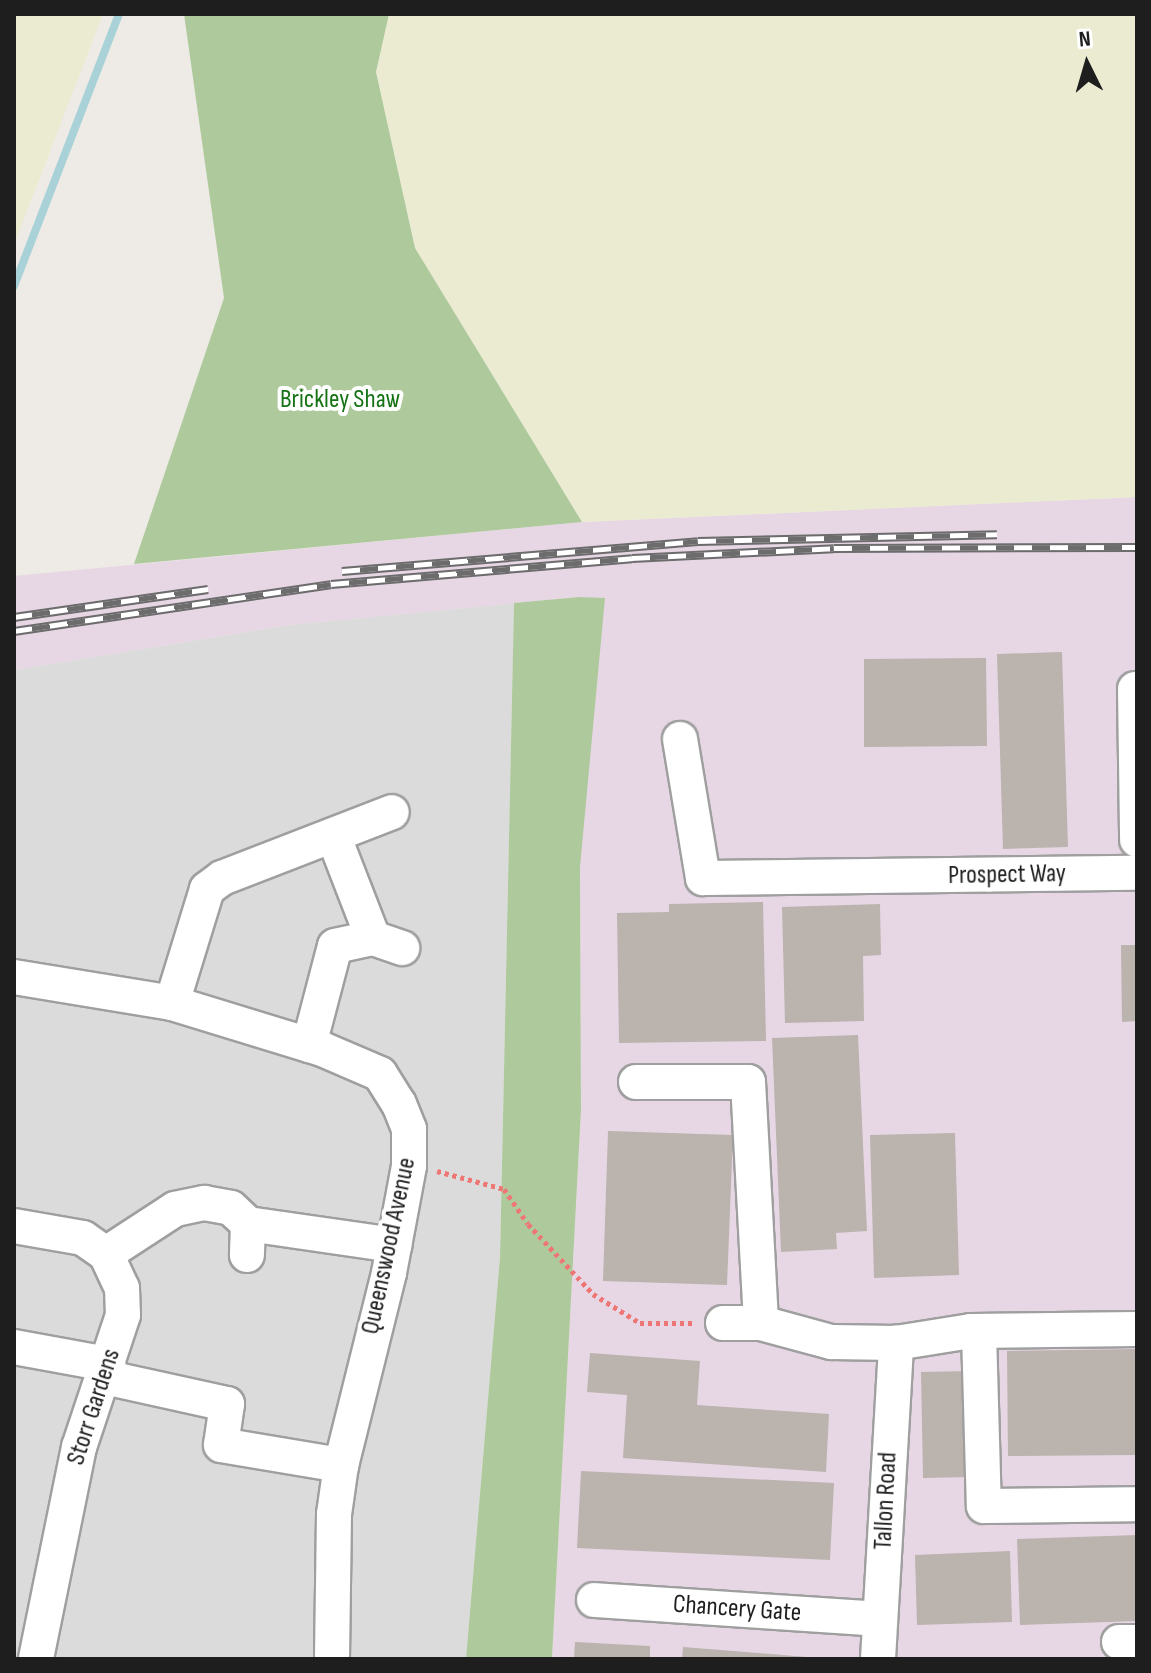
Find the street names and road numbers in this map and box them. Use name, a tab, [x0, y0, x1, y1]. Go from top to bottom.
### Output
street label: Prospect Way	[948, 858, 1066, 892]
street label: Queenswood Avenue	[355, 1155, 423, 1337]
street label: Storr Gardens	[61, 1345, 127, 1469]
street label: Tallon Road	[868, 1451, 904, 1551]
street label: Chancery Gate	[672, 1589, 802, 1629]

